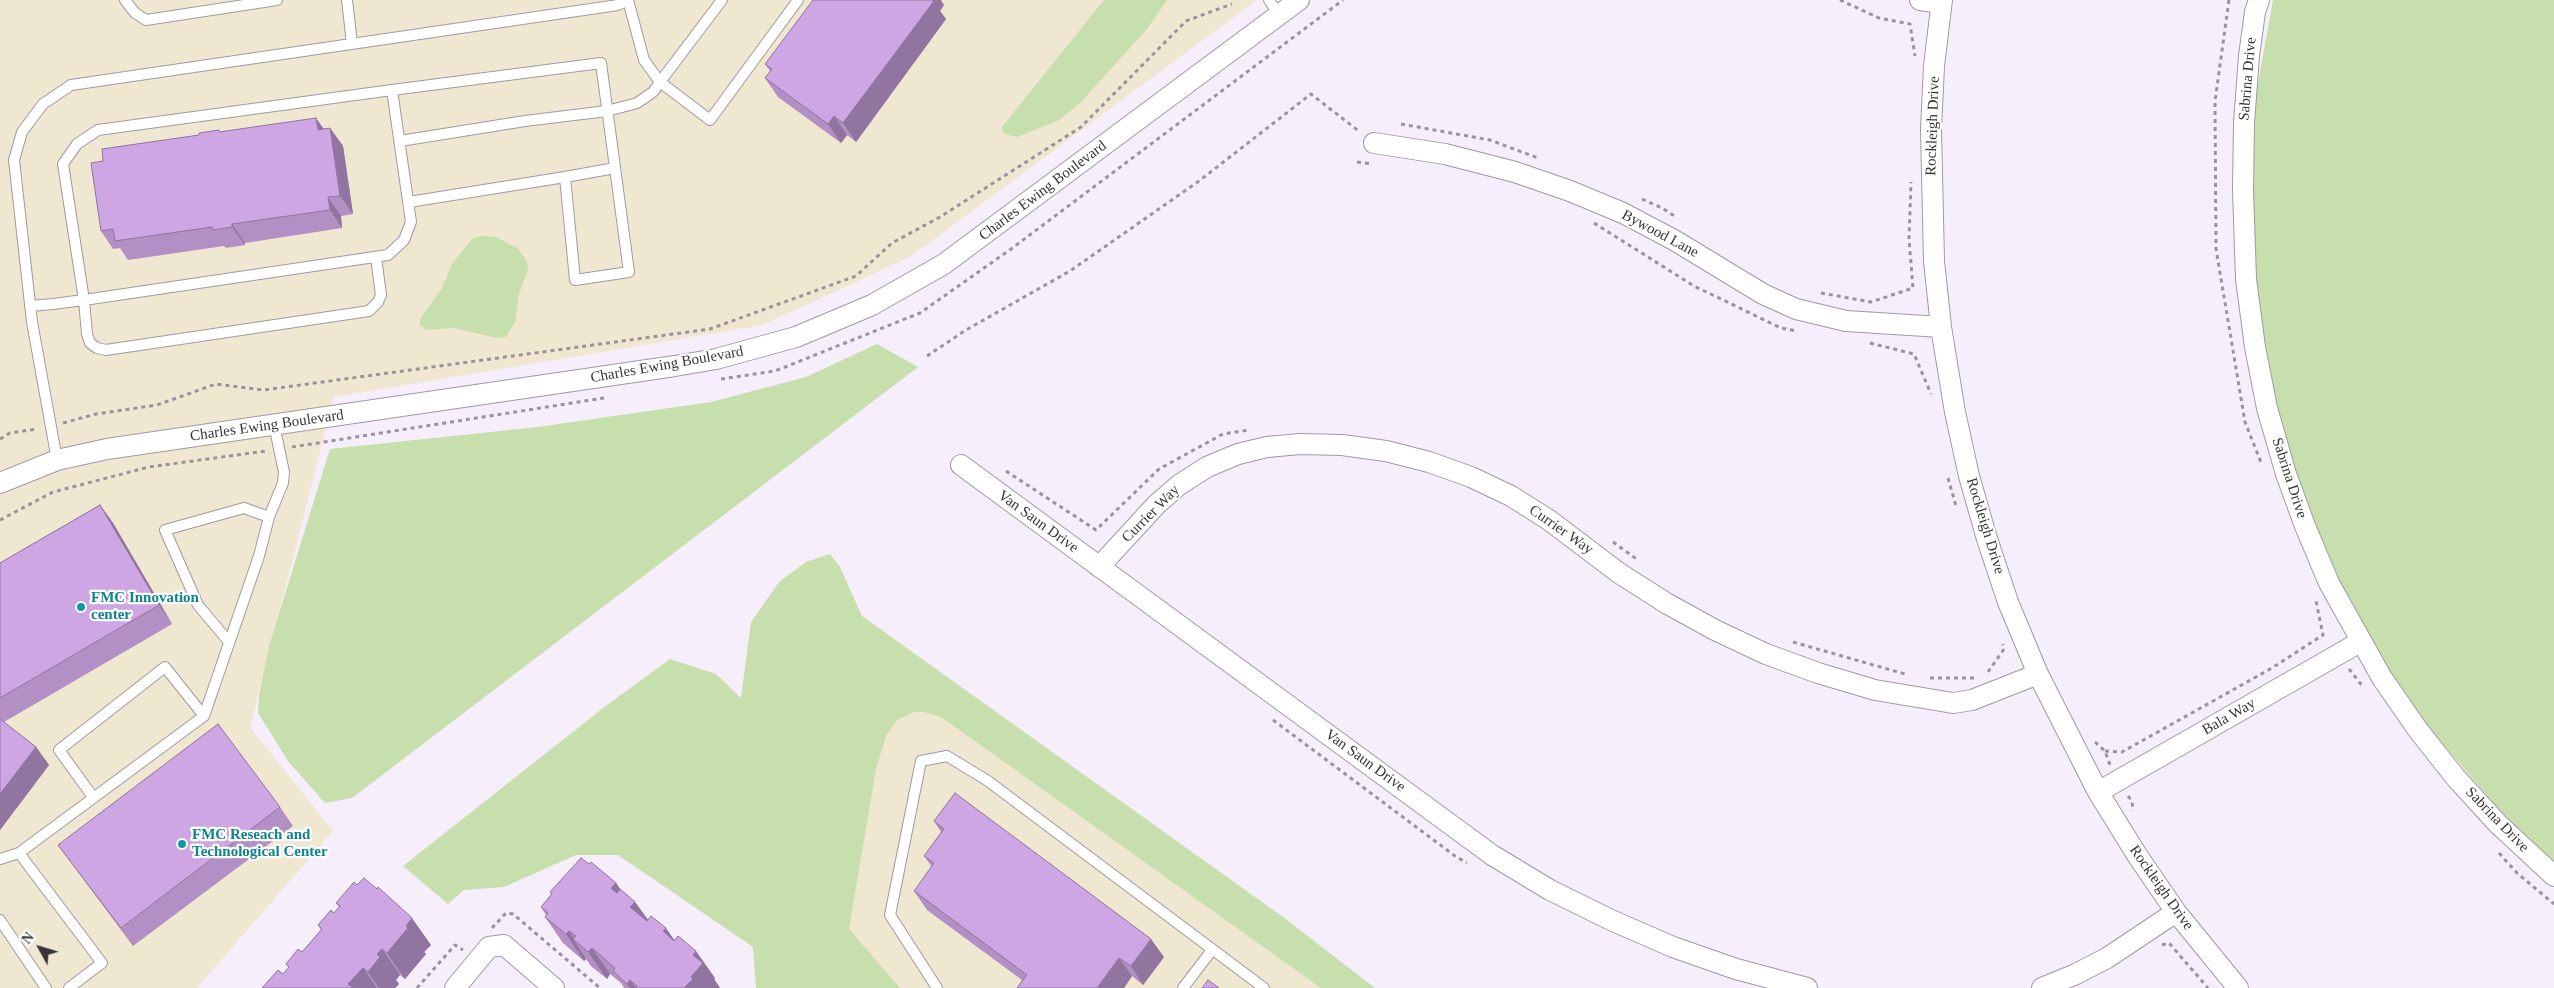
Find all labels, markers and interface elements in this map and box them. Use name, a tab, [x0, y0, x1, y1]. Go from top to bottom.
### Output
street label: Sabrina Drive	[2235, 37, 2261, 121]
street label: Rockleigh Drive	[1922, 76, 1944, 176]
street label: Charles Ewing Boulevard	[976, 137, 1110, 245]
street label: Bywood Lane	[1618, 206, 1702, 262]
street label: Charles Ewing Boulevard	[589, 343, 745, 387]
street label: Charles Ewing Boulevard	[189, 406, 345, 446]
street label: Sabrina Drive	[2268, 435, 2310, 521]
street label: Rockleigh Drive	[1962, 476, 2008, 576]
street label: Currier Way	[1118, 481, 1184, 547]
street label: Van Saun Drive	[994, 487, 1082, 557]
street label: Currier Way	[1525, 501, 1597, 559]
place label: FMC Innovation center	[91, 589, 199, 624]
marker: FMC Innovation center	[75, 601, 87, 613]
street label: Bala Way	[2199, 695, 2259, 739]
street label: Van Saun Drive	[1321, 726, 1409, 796]
street label: Sabrina Drive	[2461, 784, 2533, 856]
place label: FMC Reseach and Technological Center	[192, 826, 328, 861]
marker: FMC Reseach and Technological Center	[176, 838, 188, 850]
street label: Rockleigh Drive	[2125, 842, 2197, 934]
north arrow	[15, 923, 65, 973]
text: N	[19, 930, 37, 947]

